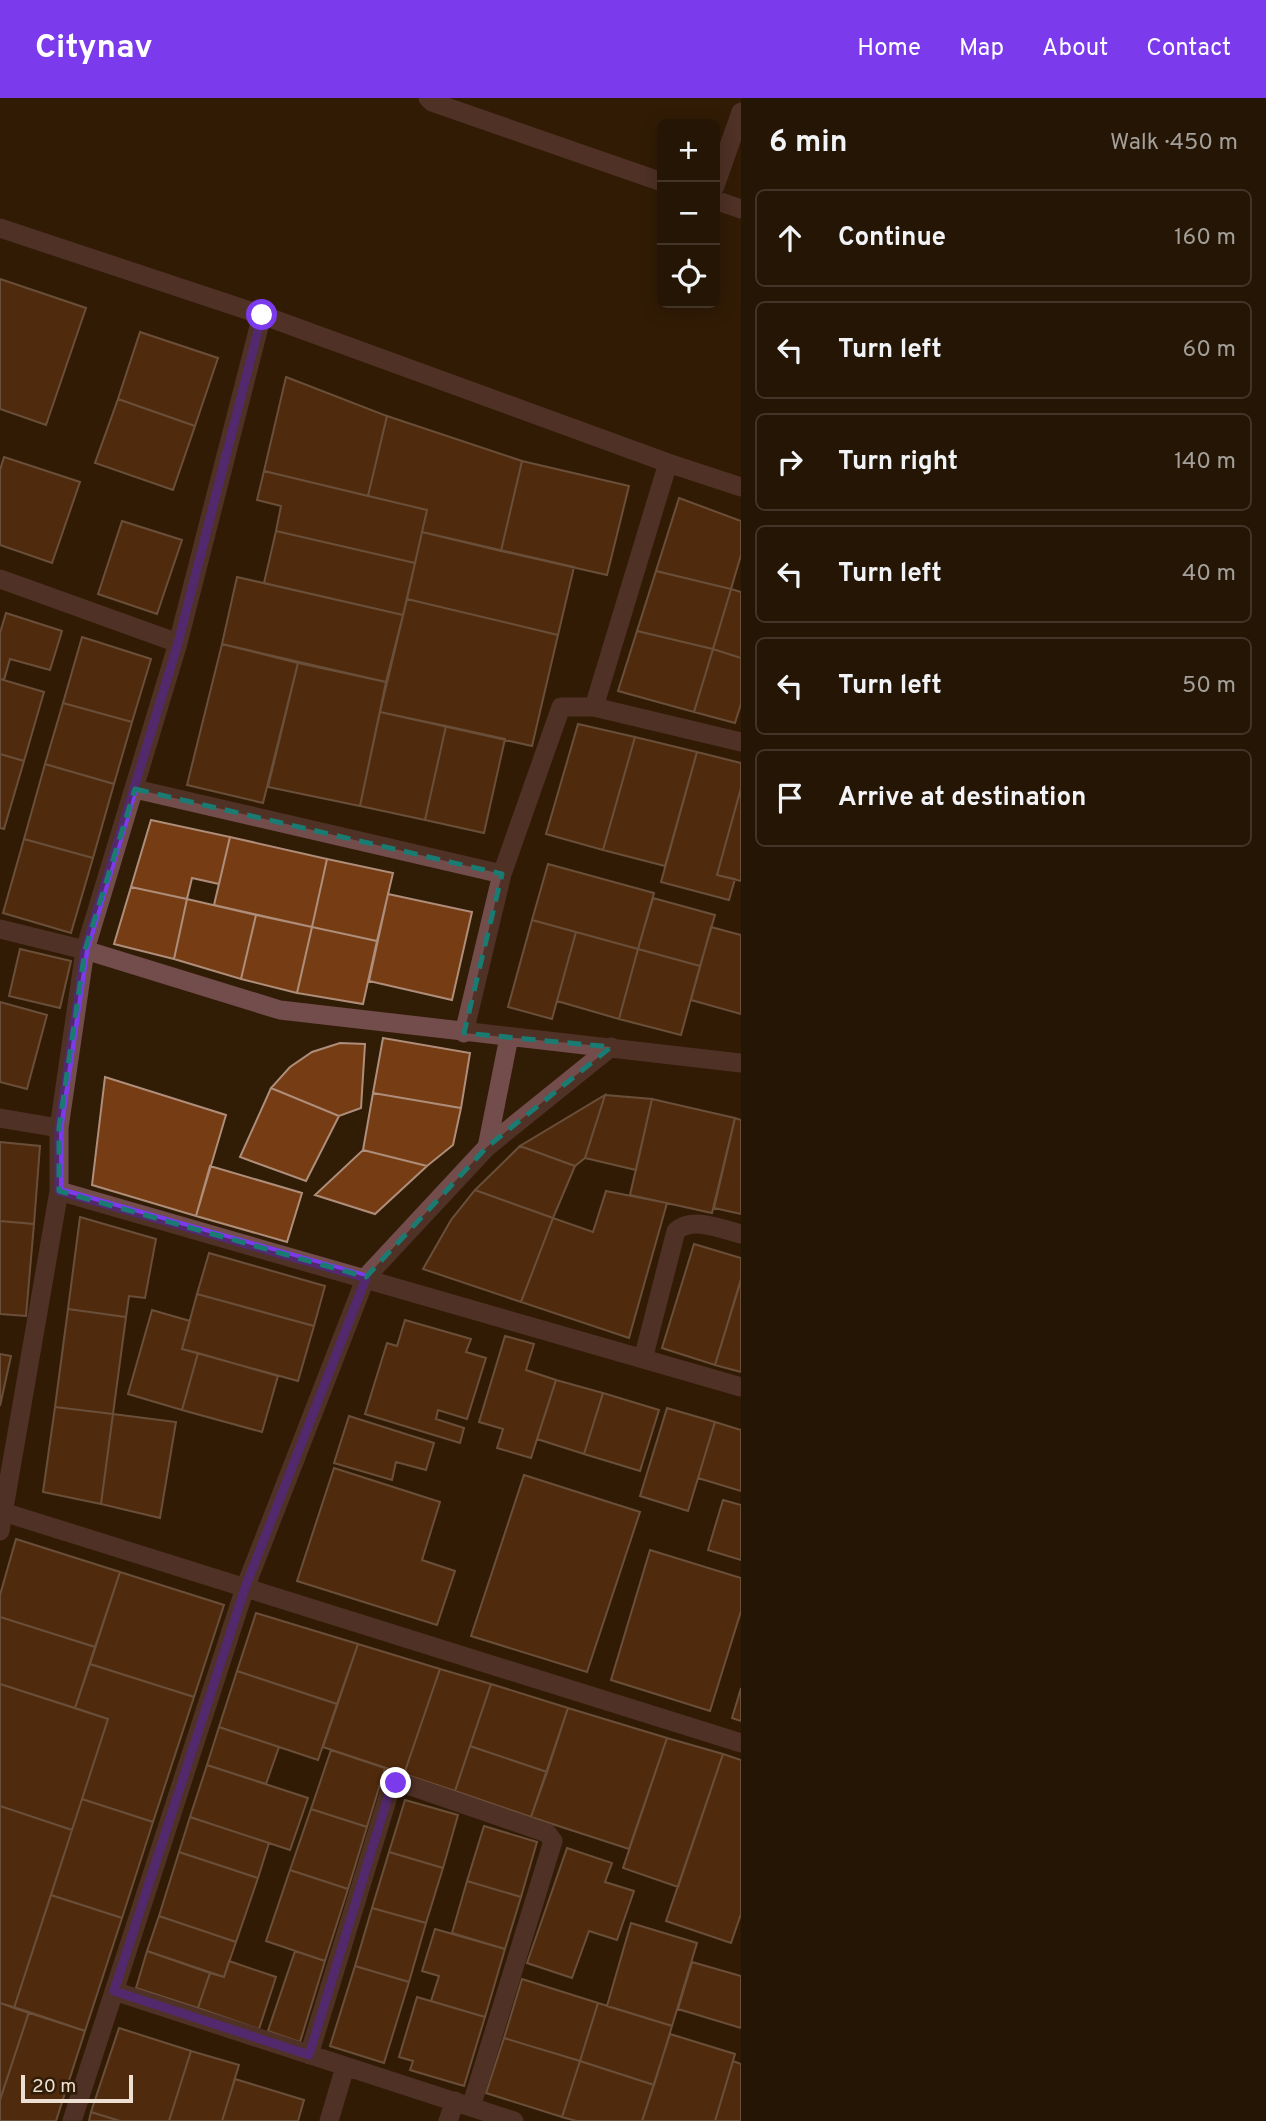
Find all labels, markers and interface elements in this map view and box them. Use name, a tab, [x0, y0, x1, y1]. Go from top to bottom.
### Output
text: Citynav	[35, 28, 153, 70]
text: Home	[857, 34, 921, 64]
text: Map	[959, 34, 1004, 64]
text: About	[1042, 34, 1108, 64]
text: Contact	[1146, 34, 1231, 64]
map controls	[657, 119, 720, 308]
button: +	[657, 119, 720, 182]
text: 6 min	[769, 125, 847, 162]
text: Walk · 450 m	[1110, 129, 1238, 158]
button: −	[657, 182, 720, 245]
icon: ahead	[771, 219, 809, 257]
text: Continue	[838, 222, 946, 255]
text: 160 m	[1174, 224, 1236, 253]
button: locate	[657, 245, 720, 308]
route start	[246, 299, 277, 330]
icon: left	[771, 331, 809, 369]
text: Turn left	[838, 334, 942, 367]
text: 60 m	[1183, 336, 1236, 365]
icon: right	[771, 443, 809, 481]
text: Turn right	[838, 446, 958, 479]
text: 140 m	[1174, 448, 1236, 477]
icon: left	[771, 555, 809, 593]
text: Turn left	[838, 558, 942, 591]
text: 40 m	[1182, 560, 1236, 589]
icon: left	[771, 667, 809, 705]
text: Turn left	[838, 670, 942, 703]
text: 50 m	[1182, 672, 1236, 701]
icon: arrive	[771, 779, 809, 817]
text: Arrive at destination	[838, 782, 1086, 815]
route end	[380, 1767, 411, 1798]
scale bar	[21, 2072, 133, 2104]
text: 20 m	[32, 2075, 76, 2099]

